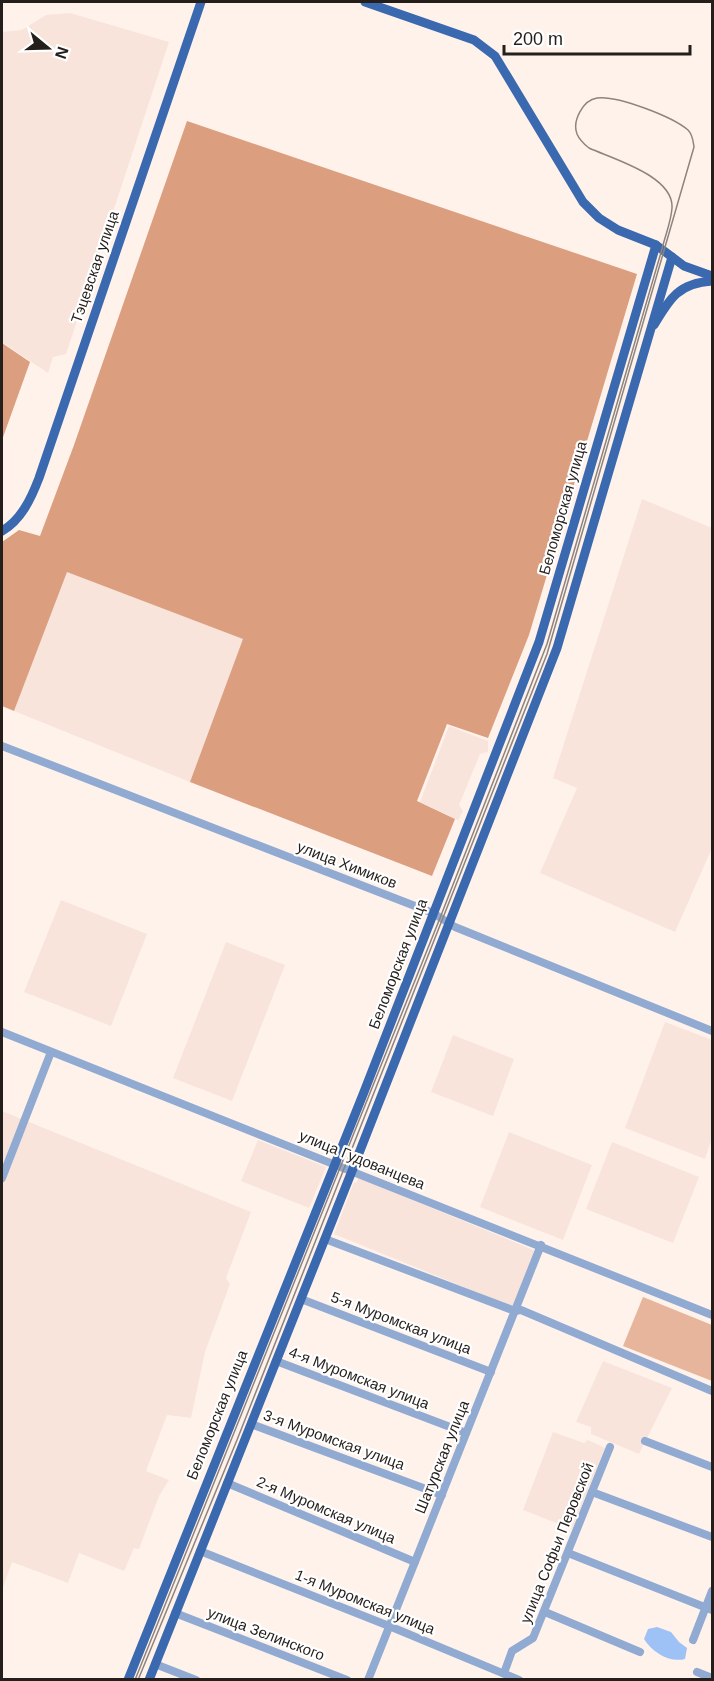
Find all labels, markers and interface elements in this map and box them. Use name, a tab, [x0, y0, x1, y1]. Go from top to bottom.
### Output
north arrow	[18, 18, 78, 78]
scale bar	[504, 18, 690, 56]
text: 200 m	[513, 29, 563, 49]
text: N	[52, 44, 72, 61]
street label: Тэцевская улица	[67, 208, 122, 325]
street label: Беломорская улица	[535, 438, 590, 577]
street label: улица Химиков	[295, 838, 400, 891]
street label: Беломорская улица	[365, 896, 430, 1031]
street label: улица Гудованцева	[297, 1127, 428, 1193]
street label: 5-я Муромская улица	[329, 1288, 474, 1357]
street label: 4-я Муромская улица	[287, 1343, 432, 1412]
street label: Беломорская улица	[183, 1347, 251, 1482]
street label: Шатурская улица	[411, 1397, 472, 1516]
street label: 3-я Муромская улица	[261, 1406, 408, 1473]
street label: улица Софьи Перовской	[516, 1460, 597, 1626]
street label: 2-я Муромская улица	[254, 1473, 399, 1547]
street label: 1-я Муромская улица	[293, 1566, 438, 1638]
street label: улица Зелинского	[205, 1603, 327, 1664]

